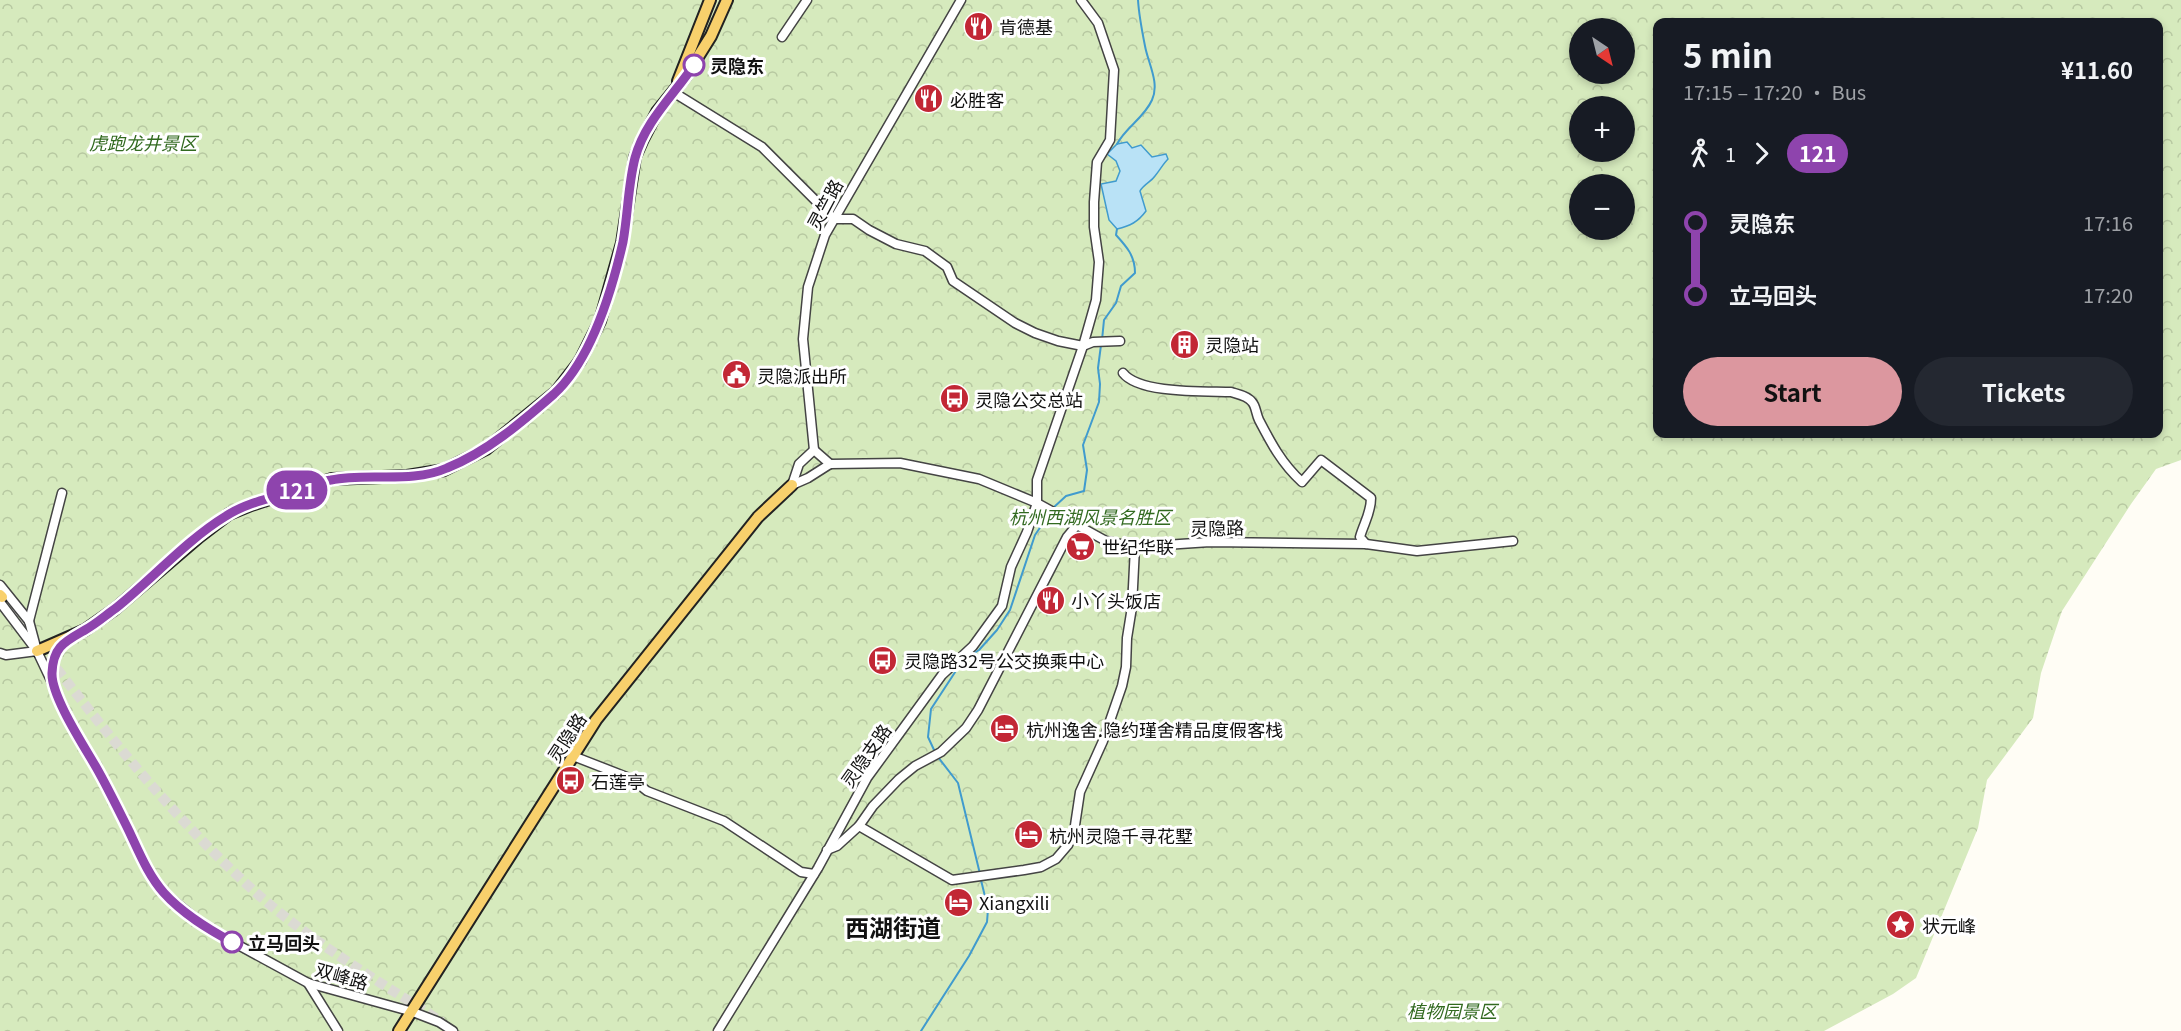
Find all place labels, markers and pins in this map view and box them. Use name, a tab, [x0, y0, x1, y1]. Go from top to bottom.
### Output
restaurant icon: 肯德基	[962, 10, 994, 42]
place label: 肯德基	[999, 13, 1053, 39]
place label: 灵隐东	[710, 52, 764, 78]
marker: 灵隐东	[683, 54, 705, 76]
restaurant icon: 必胜客	[913, 83, 945, 115]
place label: 必胜客	[950, 86, 1004, 112]
building icon: 灵隐站	[1168, 328, 1200, 360]
place label: 灵隐站	[1205, 331, 1259, 357]
public building icon: 灵隐派出所	[720, 359, 752, 391]
place label: 灵隐派出所	[757, 362, 847, 388]
bus stop icon: 灵隐公交总站	[938, 383, 970, 415]
place label: 灵隐公交总站	[975, 386, 1083, 412]
supermarket icon: 世纪华联	[1065, 530, 1097, 562]
place label: 世纪华联	[1102, 533, 1174, 559]
restaurant icon: 小丫头饭店	[1034, 584, 1066, 616]
place label: 小丫头饭店	[1071, 587, 1161, 613]
bus stop icon: 灵隐路32号公交换乘中心	[867, 644, 899, 676]
place label: 灵隐路32号公交换乘中心	[904, 647, 1104, 673]
hotel icon: 杭州逸舍.隐约瑾舍精品度假客栈	[989, 713, 1021, 745]
place label: 杭州逸舍.隐约瑾舍精品度假客栈	[1026, 716, 1283, 742]
bus stop icon: 石莲亭	[554, 765, 586, 797]
place label: 石莲亭	[591, 768, 645, 794]
hotel icon: 杭州灵隐千寻花墅	[1012, 819, 1044, 851]
place label: 杭州灵隐千寻花墅	[1049, 822, 1193, 848]
hotel icon: Xiangxili	[942, 886, 974, 918]
place label: Xiangxili	[979, 889, 1050, 915]
place icon: 状元峰	[1885, 909, 1917, 941]
place label: 状元峰	[1922, 912, 1976, 938]
place label: 立马回头	[248, 929, 320, 955]
marker: 立马回头	[221, 931, 243, 953]

